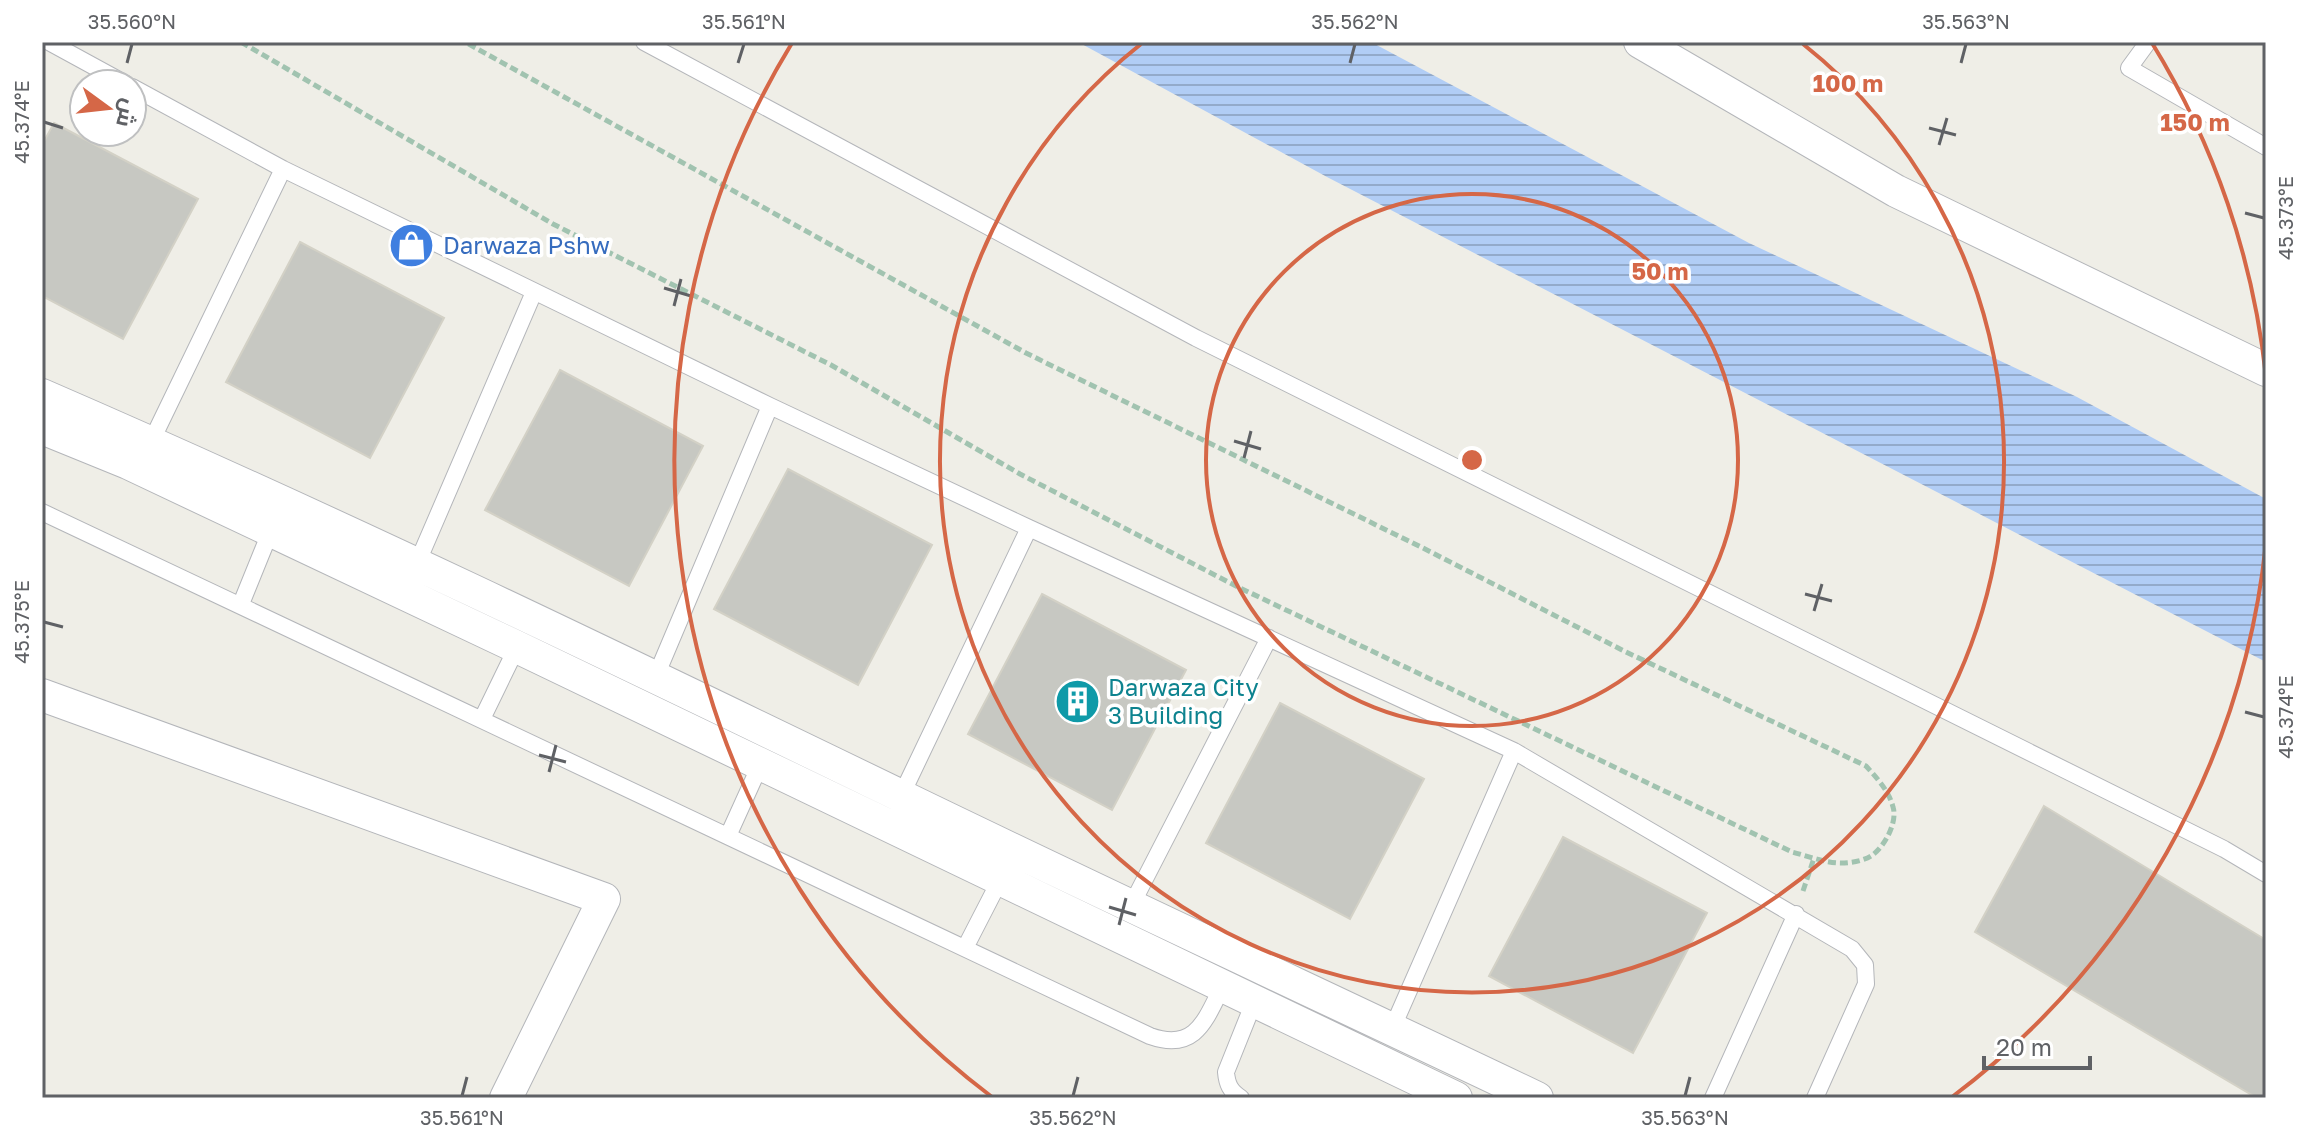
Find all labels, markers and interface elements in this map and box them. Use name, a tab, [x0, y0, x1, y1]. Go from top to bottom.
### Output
text: 35.560°N	[88, 9, 176, 33]
text: 35.561°N	[702, 9, 786, 33]
text: 35.562°N	[1311, 9, 1399, 33]
text: 35.563°N	[1922, 9, 2010, 33]
north arrow	[68, 68, 148, 148]
text: 100 m	[1813, 68, 1883, 97]
text: 45.374°E	[9, 80, 33, 164]
text: ش	[110, 96, 144, 130]
text: 150 m	[2160, 107, 2230, 136]
text: 45.373°E	[2273, 176, 2297, 260]
shop icon: Darwaza Pshw	[388, 222, 436, 270]
place label: Darwaza Pshw	[443, 230, 610, 259]
text: 50 m	[1631, 256, 1689, 285]
centre of rings	[1458, 446, 1486, 474]
text: 45.375°E	[9, 580, 33, 664]
place label: Darwaza City 3 Building	[1108, 672, 1259, 729]
text: 45.374°E	[2273, 675, 2297, 759]
building icon: Darwaza City 3 Building	[1053, 678, 1101, 726]
scale bar	[1984, 1020, 2090, 1070]
text: 20 m	[1996, 1032, 2052, 1061]
text: 35.561°N	[420, 1105, 504, 1129]
text: 35.562°N	[1029, 1105, 1117, 1129]
text: 35.563°N	[1641, 1105, 1729, 1129]

